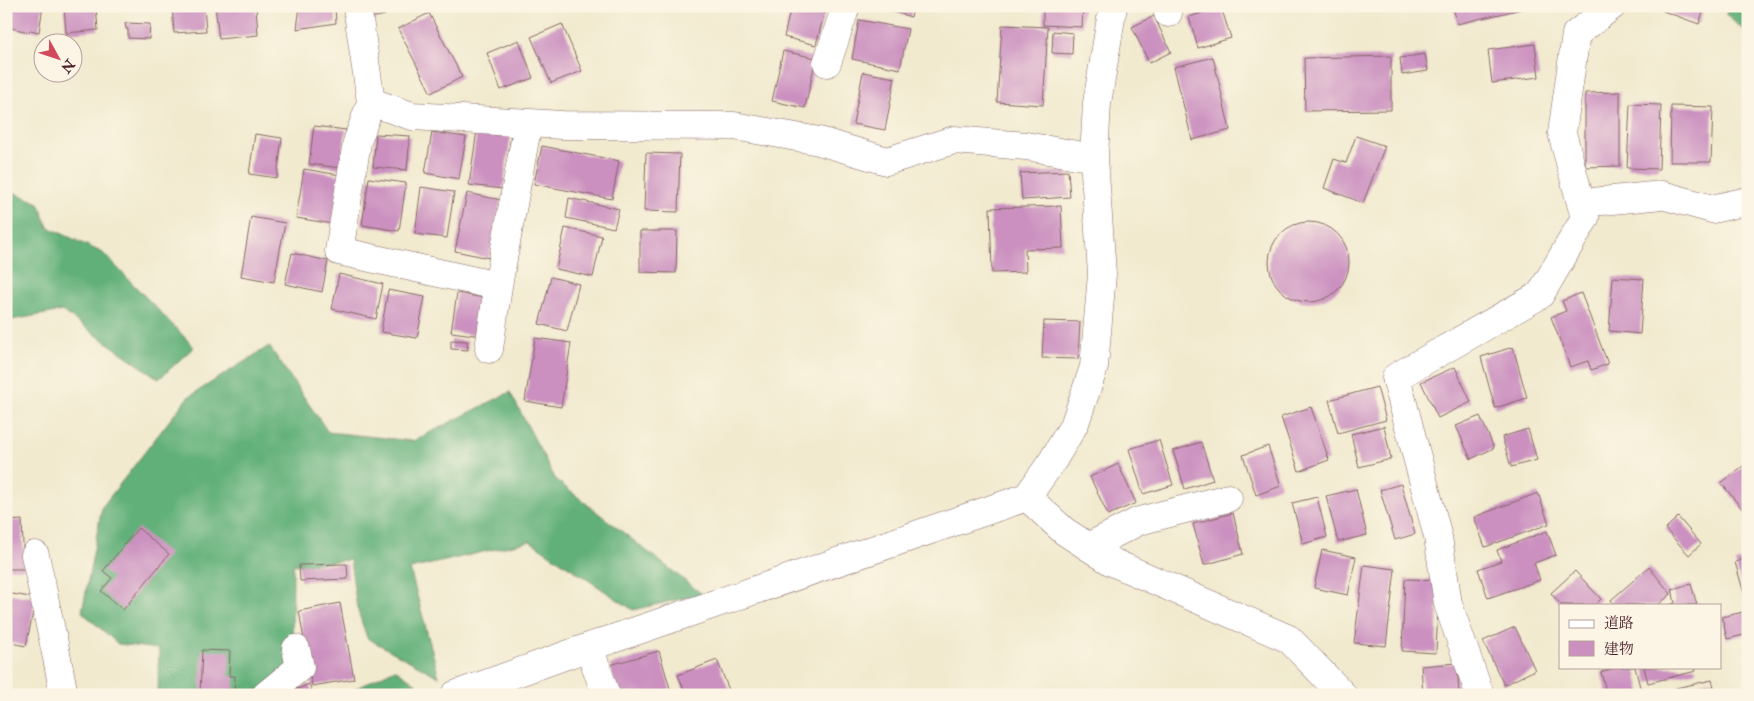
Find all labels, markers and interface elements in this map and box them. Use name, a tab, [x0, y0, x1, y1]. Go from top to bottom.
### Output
north arrow	[32, 32, 82, 82]
text: N	[57, 55, 79, 77]
legend	[1559, 604, 1722, 668]
text: 道路	[1604, 614, 1634, 633]
text: 建物	[1604, 640, 1634, 659]

